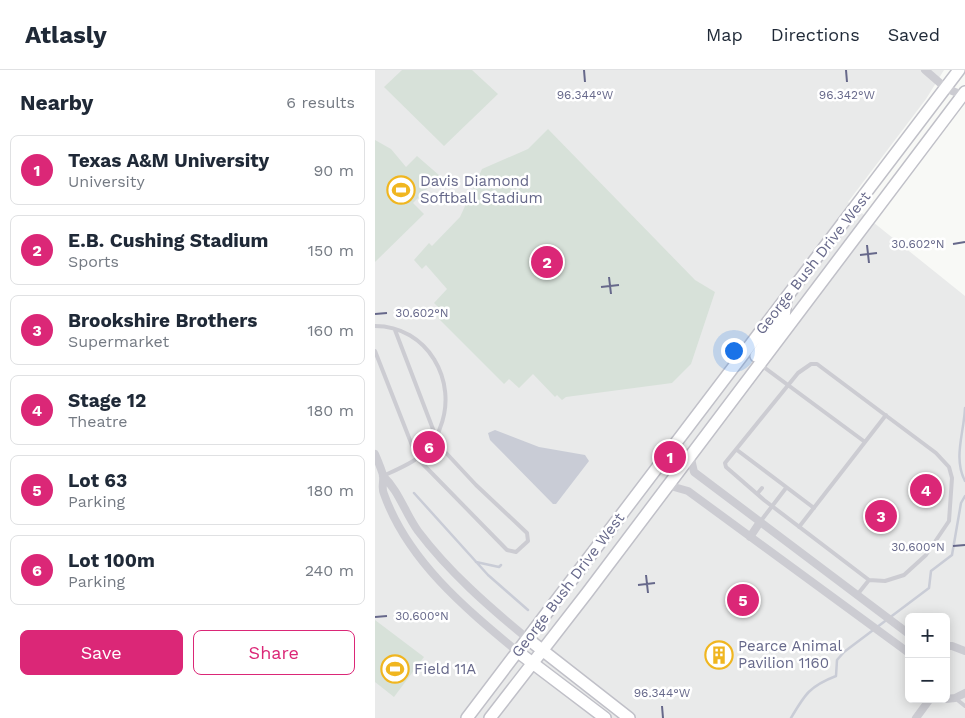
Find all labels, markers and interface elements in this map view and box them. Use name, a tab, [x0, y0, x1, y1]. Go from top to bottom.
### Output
text: Atlasly	[25, 21, 107, 49]
text: Map	[706, 24, 743, 45]
text: Directions	[771, 24, 860, 45]
text: Saved	[888, 24, 940, 45]
text: 96.344°W	[557, 88, 614, 102]
text: 96.342°W	[819, 88, 876, 102]
text: Nearby	[20, 90, 93, 115]
text: 6 results	[286, 93, 355, 112]
text: Texas A&M University	[68, 149, 269, 172]
text: 1	[34, 161, 40, 180]
text: 90 m	[313, 161, 354, 180]
text: University	[68, 172, 145, 191]
place label: Davis Diamond Softball Stadium	[420, 172, 543, 207]
sports icon: Davis Diamond Softball Stadium	[386, 175, 416, 205]
street label: George Bush Drive West	[752, 187, 875, 338]
text: E.B. Cushing Stadium	[68, 229, 268, 252]
text: 30.602°N	[891, 237, 945, 251]
text: 2	[32, 241, 42, 260]
text: 150 m	[308, 241, 354, 260]
pin: 2	[531, 243, 563, 281]
text: Sports	[68, 252, 119, 271]
text: 30.602°N	[395, 306, 449, 320]
text: Brookshire Brothers	[68, 309, 257, 332]
text: 3	[32, 321, 42, 340]
text: 160 m	[307, 321, 354, 340]
text: Supermarket	[68, 332, 169, 351]
your location	[721, 338, 747, 364]
text: Stage 12	[68, 389, 146, 412]
text: 4	[32, 401, 42, 420]
text: 180 m	[307, 401, 354, 420]
text: Theatre	[68, 412, 127, 431]
pin: 6	[413, 428, 445, 466]
pin: 1	[654, 438, 686, 476]
text: Lot 63	[68, 469, 127, 492]
pin: 4	[910, 471, 942, 509]
text: 5	[32, 481, 42, 500]
text: 180 m	[307, 481, 354, 500]
text: Parking	[68, 492, 125, 511]
pin: 3	[865, 497, 897, 535]
street label: George Bush Drive West	[508, 509, 629, 661]
text: 30.600°N	[891, 540, 945, 554]
text: Lot 100m	[68, 549, 155, 572]
text: 6	[32, 561, 42, 580]
text: 240 m	[305, 561, 354, 580]
text: Parking	[68, 572, 125, 591]
pin: 5	[727, 581, 759, 619]
text: 30.600°N	[395, 609, 449, 623]
map controls	[905, 613, 950, 703]
button: +	[905, 613, 950, 658]
button: Save	[20, 630, 183, 675]
button: Share	[193, 630, 355, 675]
place label: Pearce Animal Pavilion 1160	[738, 637, 843, 672]
building icon: Pearce Animal Pavilion 1160	[704, 640, 734, 670]
sports icon: Field 11A	[380, 654, 410, 684]
button: −	[905, 658, 950, 703]
place label: Field 11A	[414, 660, 476, 678]
text: 96.344°W	[634, 686, 691, 700]

